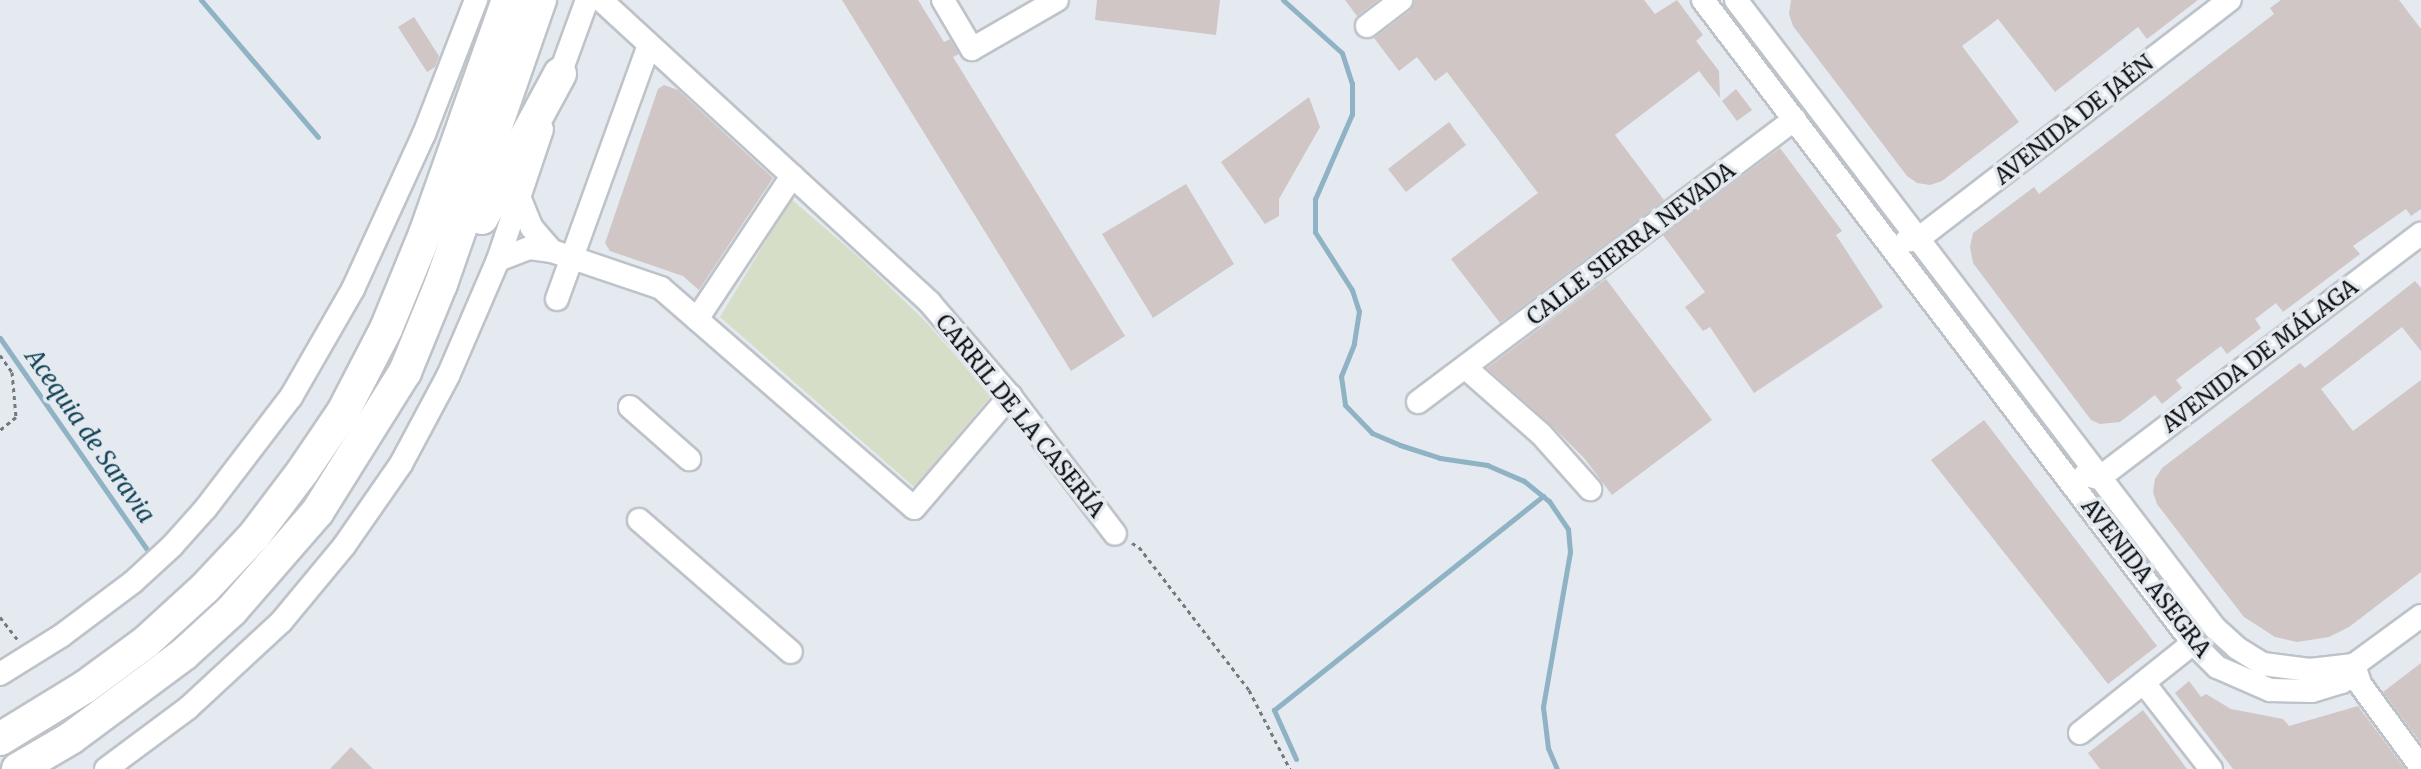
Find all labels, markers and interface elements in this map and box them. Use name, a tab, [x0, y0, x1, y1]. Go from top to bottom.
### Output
street label: AVENIDA DE JAÉN	[1990, 50, 2158, 190]
street label: CALLE SIERRA NEVADA	[1522, 157, 1740, 331]
street label: AVENIDA DE MÁLAGA	[2157, 274, 2363, 438]
street label: CARRIL DE LA CASERÍA	[930, 309, 1110, 523]
water label: Acequia de Saravia	[19, 344, 161, 528]
street label: AVENIDA ASEGRA	[2076, 493, 2216, 663]

